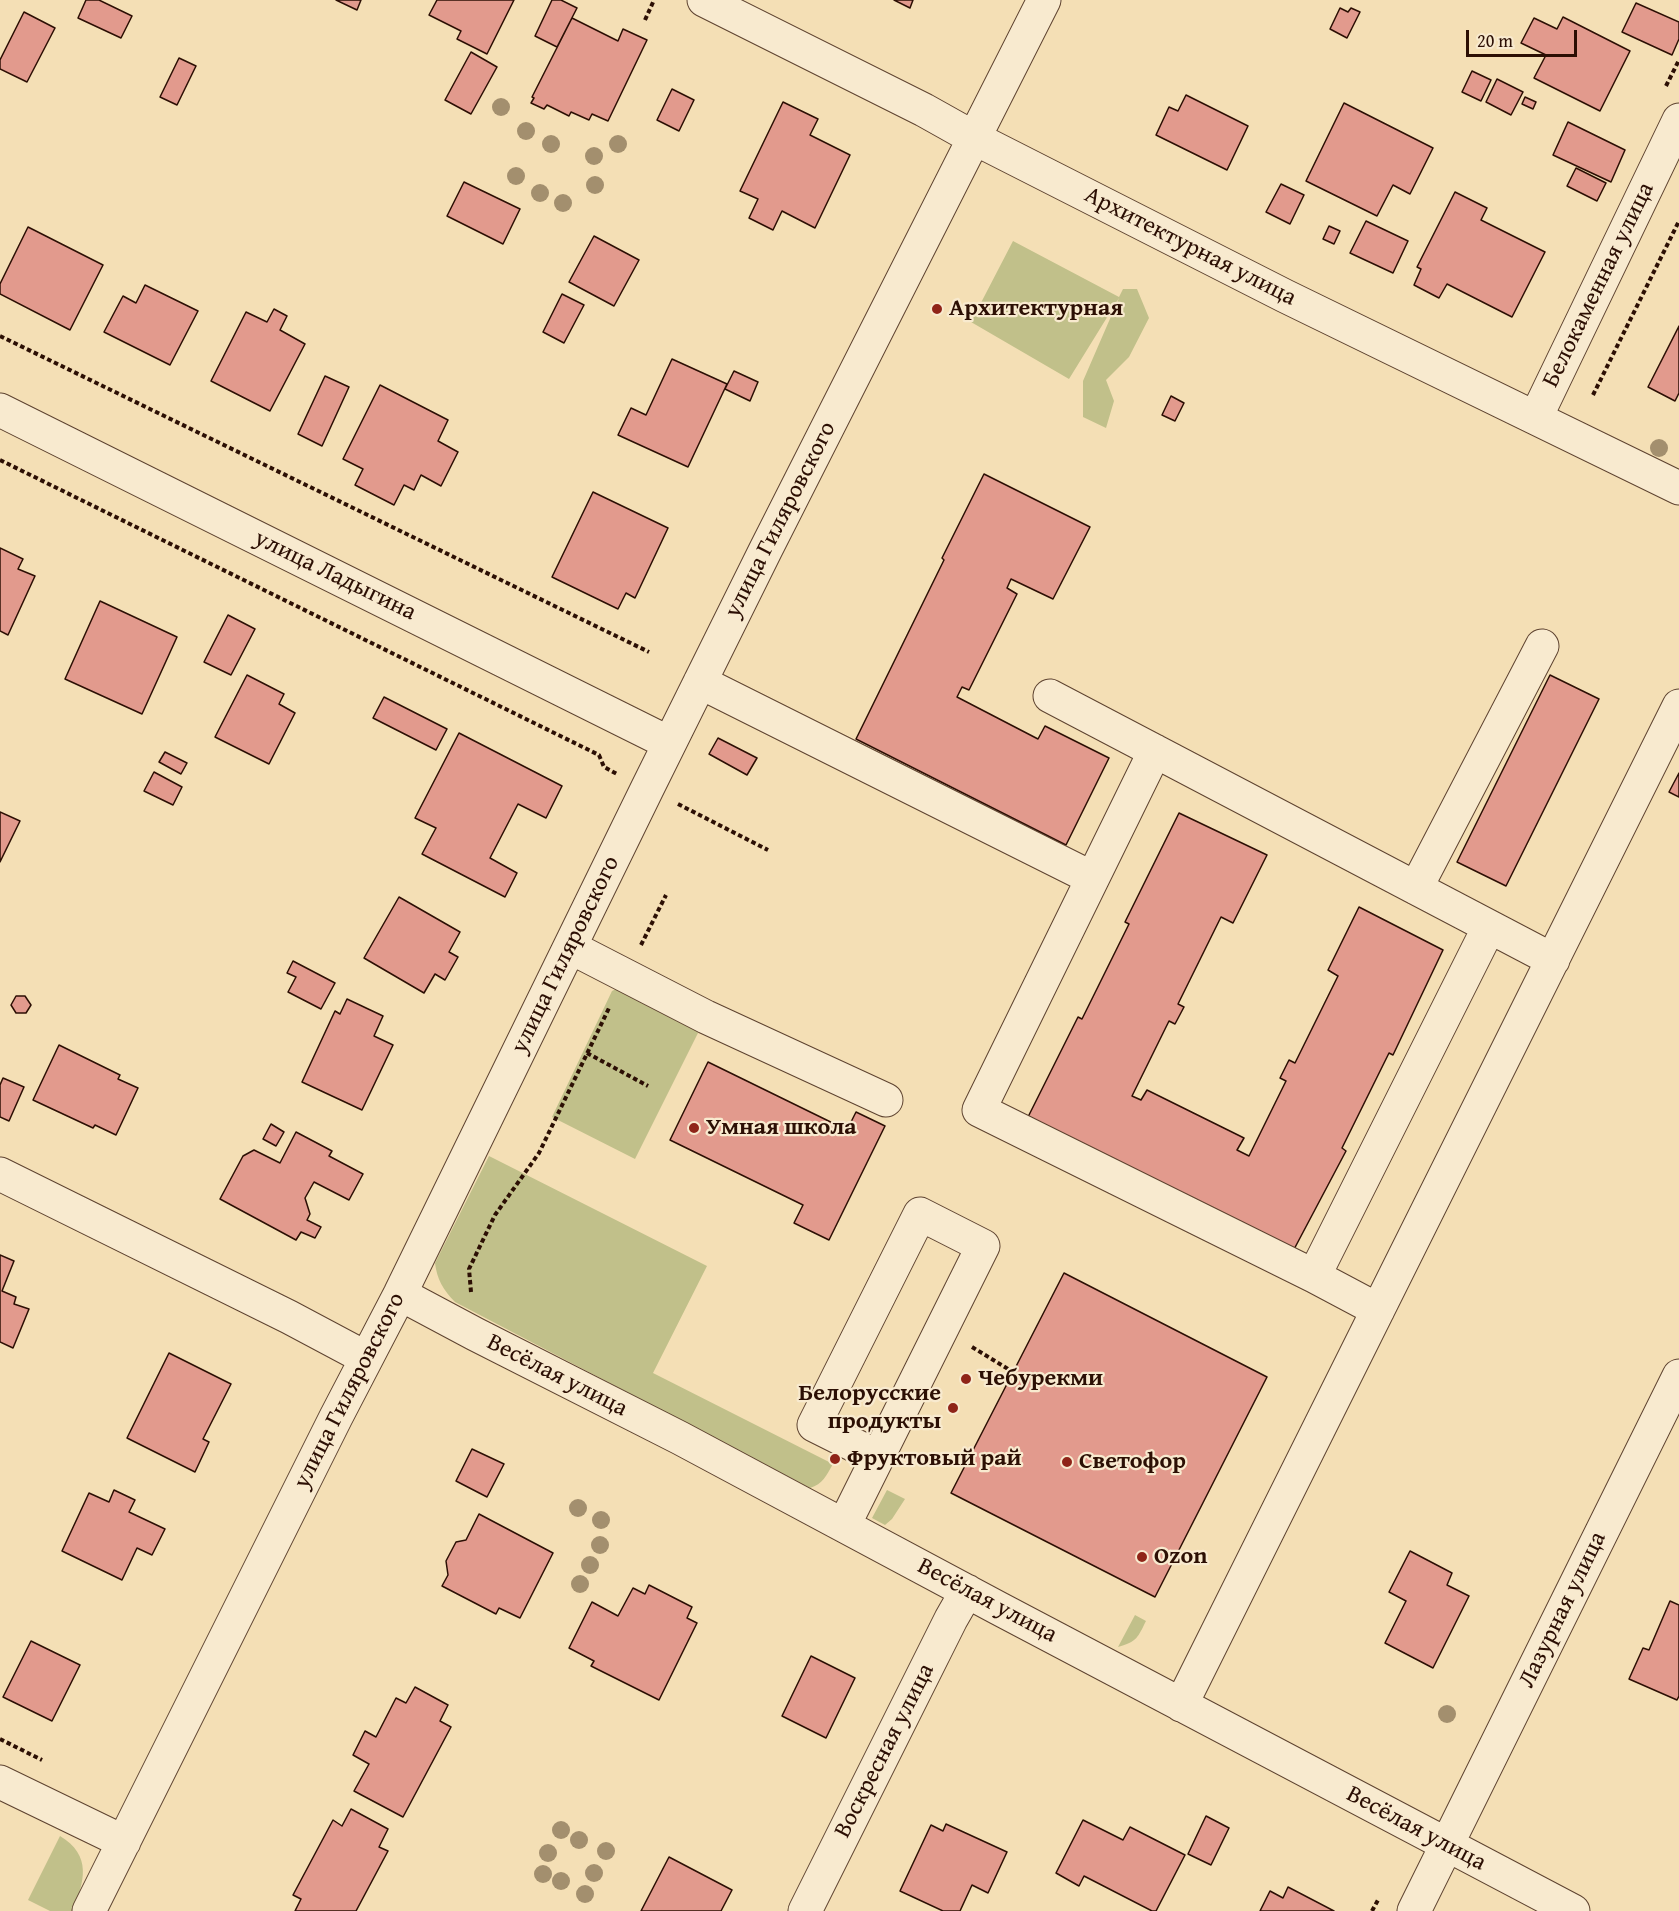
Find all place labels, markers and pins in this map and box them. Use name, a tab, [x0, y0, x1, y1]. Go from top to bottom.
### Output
place label: Архитектурная	[949, 295, 1123, 323]
marker: Архитектурная	[930, 302, 944, 316]
place label: Умная школа	[706, 1114, 857, 1142]
marker: Умная школа	[687, 1121, 701, 1135]
place label: Чебурекми	[978, 1365, 1103, 1393]
marker: Чебурекми	[959, 1372, 973, 1386]
place label: Белорусские продукты	[798, 1380, 941, 1436]
marker: Белорусские продукты	[946, 1401, 960, 1415]
place label: Фруктовый рай	[847, 1445, 1022, 1473]
place label: Светофор	[1079, 1448, 1186, 1476]
marker: Фруктовый рай	[828, 1452, 842, 1466]
marker: Светофор	[1060, 1455, 1074, 1469]
place label: Ozon	[1154, 1543, 1207, 1571]
marker: Ozon	[1135, 1550, 1149, 1564]

